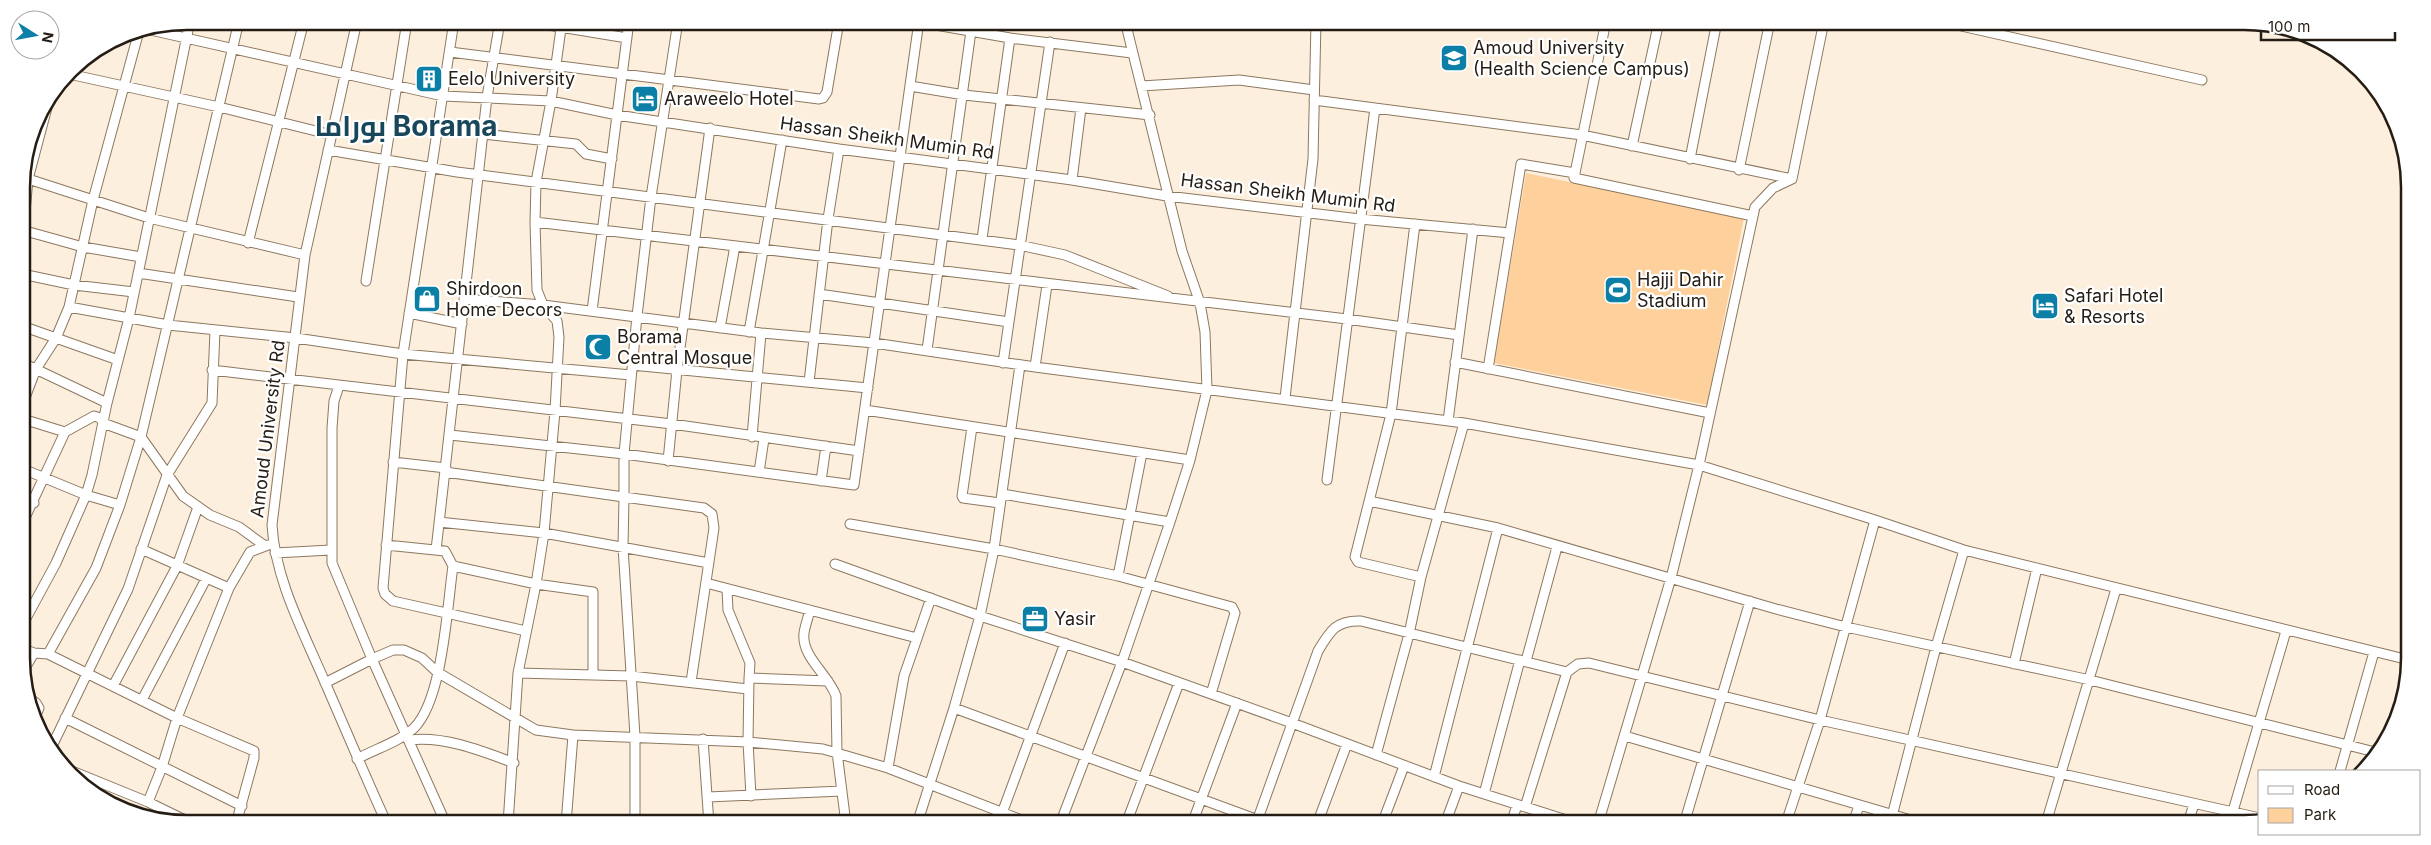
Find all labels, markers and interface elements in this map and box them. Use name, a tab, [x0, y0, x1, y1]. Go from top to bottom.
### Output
north arrow	[10, 10, 60, 60]
scale bar	[2261, 10, 2395, 42]
text: 100 m	[2268, 17, 2310, 36]
text: N	[39, 31, 58, 44]
place label: Amoud University (Health Science Campus)	[1473, 37, 1690, 79]
school or university icon: Amoud University (Health Science Campus)	[1439, 43, 1469, 73]
building icon: Eelo University	[414, 64, 444, 94]
place label: Eelo University	[448, 68, 575, 89]
hotel icon: Araweelo Hotel	[630, 84, 660, 114]
place label: Araweelo Hotel	[664, 88, 794, 109]
district label: بوراما Borama	[314, 109, 498, 143]
street label: Hassan Sheikh Mumin Rd	[779, 112, 995, 163]
street label: Hassan Sheikh Mumin Rd	[1180, 169, 1397, 216]
place label: Hajji Dahir Stadium	[1637, 269, 1724, 311]
sports icon: Hajji Dahir Stadium	[1603, 275, 1633, 305]
place label: Shirdoon Home Decors	[446, 278, 562, 320]
shop icon: Shirdoon Home Decors	[412, 284, 442, 314]
place label: Safari Hotel & Resorts	[2064, 285, 2163, 327]
hotel icon: Safari Hotel & Resorts	[2030, 291, 2060, 321]
place label: Borama Central Mosque	[617, 326, 752, 368]
mosque icon: Borama Central Mosque	[583, 332, 613, 362]
street label: Amoud University Rd	[246, 339, 289, 519]
office icon: Yasir	[1020, 604, 1050, 634]
place label: Yasir	[1054, 608, 1096, 629]
legend	[2258, 770, 2421, 835]
text: Road	[2304, 780, 2340, 799]
text: Park	[2304, 805, 2337, 824]

